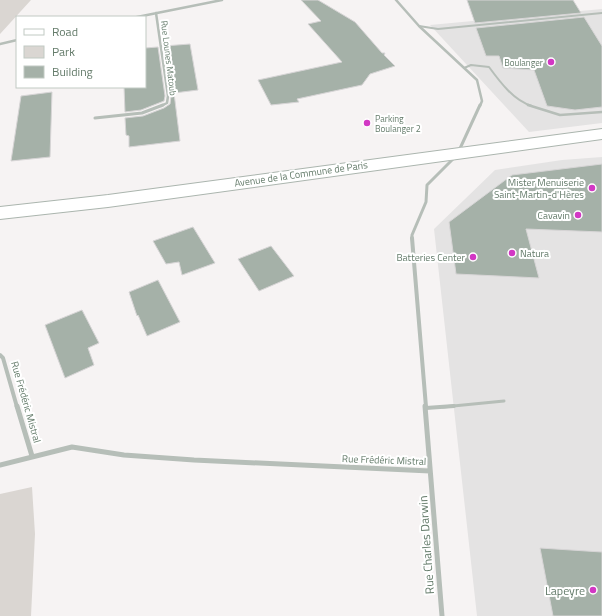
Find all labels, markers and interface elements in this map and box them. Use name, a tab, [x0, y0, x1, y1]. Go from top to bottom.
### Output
legend	[16, 16, 146, 88]
street label: Rue Lounes Matoub	[158, 20, 180, 97]
text: Road	[52, 22, 78, 41]
text: Park	[52, 42, 75, 61]
place label: Boulanger	[504, 56, 543, 69]
marker: Boulanger	[546, 57, 556, 67]
text: Building	[52, 62, 93, 81]
place label: Parking Boulanger 2	[375, 112, 421, 135]
marker: Parking Boulanger 2	[362, 118, 372, 128]
street label: Avenue de la Commune de Paris	[233, 157, 369, 191]
place label: Mister Menuiserie Saint-Martin-d'Hères	[494, 175, 584, 202]
marker: Mister Menuiserie Saint-Martin-d'Hères	[587, 183, 597, 193]
place label: Cavavin	[538, 208, 570, 223]
marker: Cavavin	[573, 210, 583, 220]
place label: Natura	[520, 246, 549, 261]
marker: Natura	[507, 248, 517, 258]
place label: Batteries Center	[396, 250, 466, 265]
marker: Batteries Center	[468, 252, 478, 262]
street label: Rue Frédéric Mistral	[7, 359, 45, 445]
street label: Rue Frédéric Mistral	[342, 451, 426, 469]
street label: Rue Charles Darwin	[413, 495, 439, 595]
place label: Lapeyre	[545, 581, 585, 600]
marker: Lapeyre	[588, 585, 598, 595]

